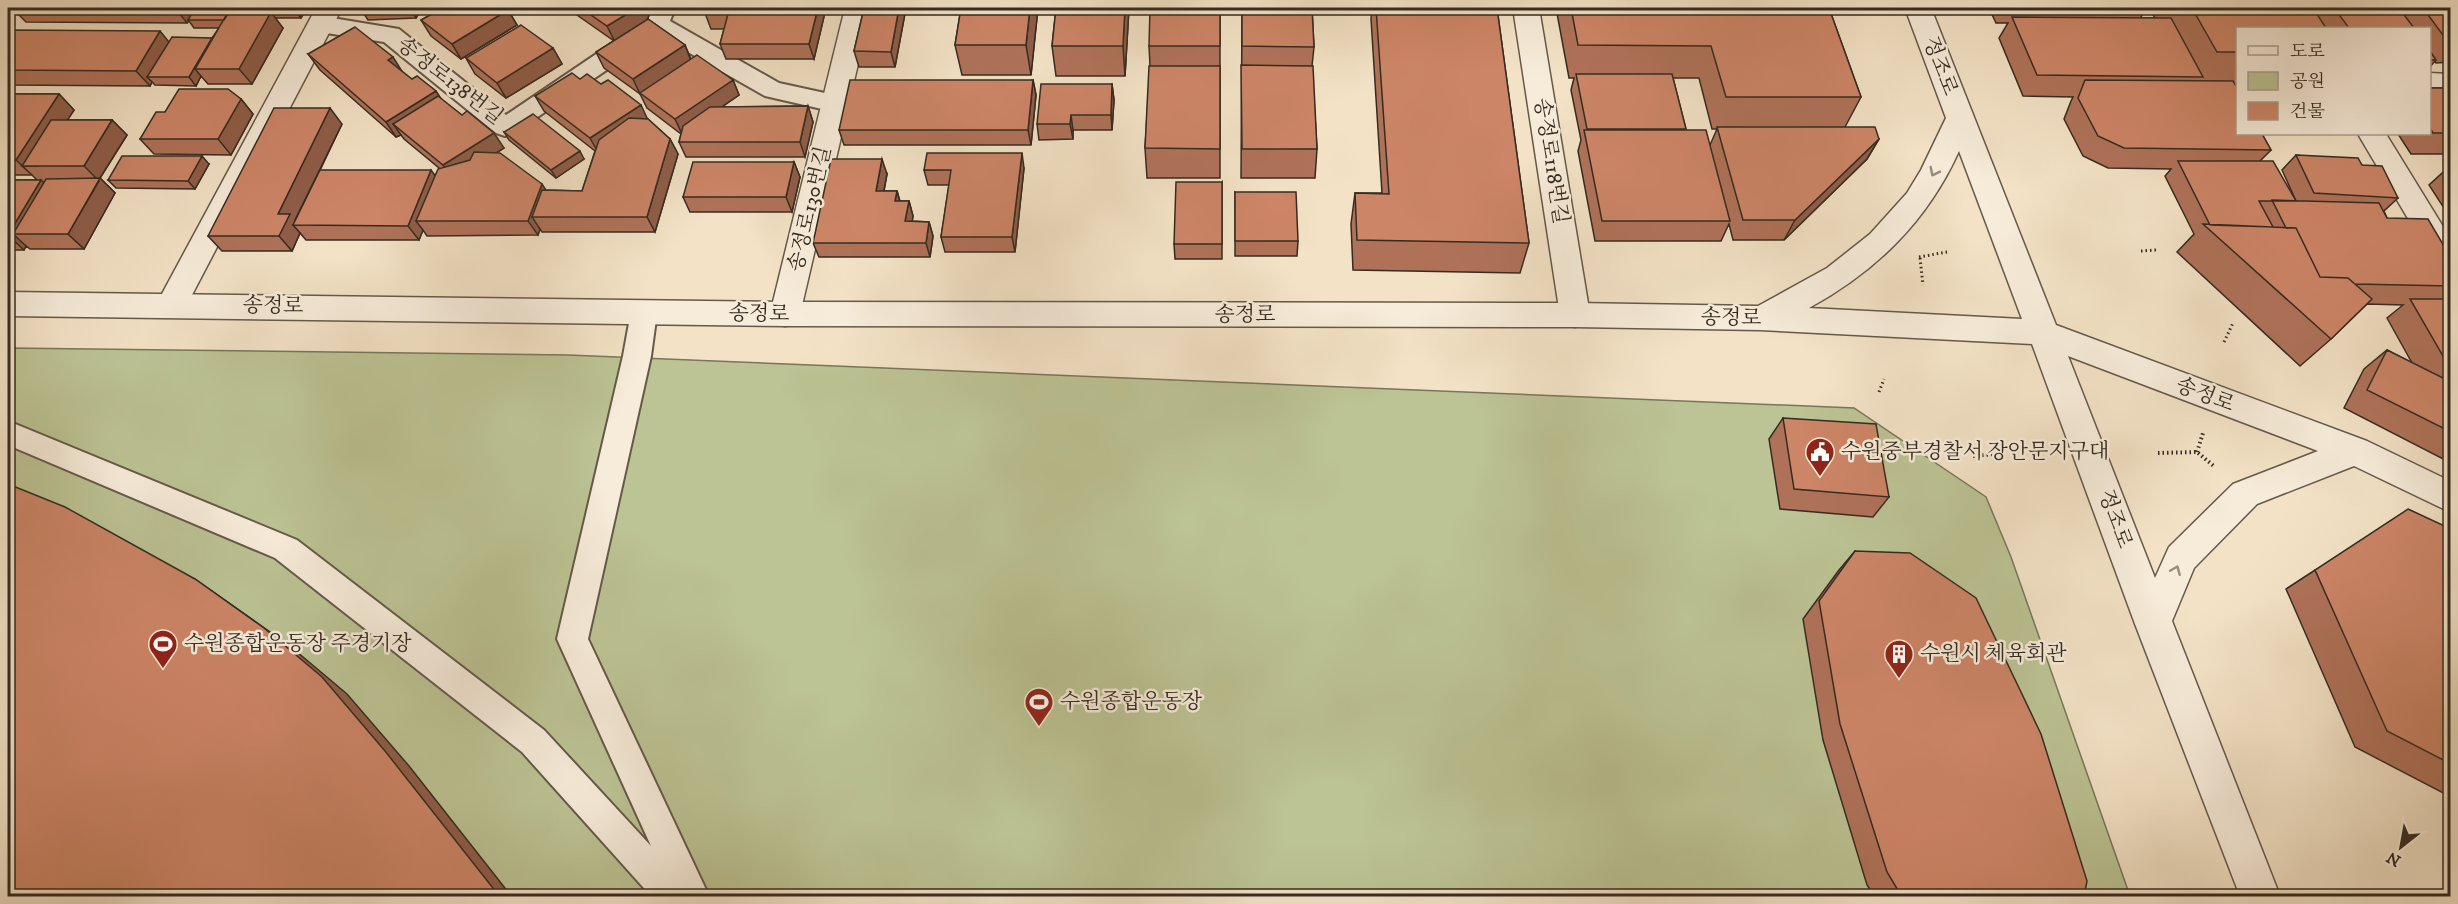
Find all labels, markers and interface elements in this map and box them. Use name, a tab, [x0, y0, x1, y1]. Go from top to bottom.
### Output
legend	[2236, 27, 2431, 135]
street label: 송정로138번길	[392, 32, 508, 130]
street label: 정조로	[1917, 33, 1963, 99]
text: 도로	[2290, 41, 2325, 63]
text: 공원	[2290, 71, 2325, 93]
street label: 송정로118번길	[1528, 96, 1574, 226]
text: 건물	[2290, 101, 2325, 123]
street label: 송정로130번길	[783, 144, 837, 274]
one-way arrow	[1930, 165, 1941, 176]
street label: 송정로	[242, 292, 304, 320]
street label: 송정로	[728, 300, 790, 328]
street label: 송정로	[1215, 302, 1275, 328]
street label: 송정로	[1700, 304, 1762, 332]
street label: 송정로	[2172, 372, 2238, 418]
public building icon: 수원중부경찰서 장안문지구대	[1804, 436, 1836, 478]
place label: 수원중부경찰서 장안문지구대	[1841, 439, 2109, 465]
street label: 정조로	[2092, 486, 2138, 552]
one-way arrow	[2169, 565, 2181, 576]
sports icon: 수원종합운동장 주경기장	[147, 628, 179, 670]
place label: 수원종합운동장 주경기장	[184, 631, 412, 657]
building icon: 수원시 체육회관	[1883, 638, 1915, 680]
place label: 수원시 체육회관	[1920, 641, 2067, 667]
sports icon: 수원종합운동장	[1023, 686, 1055, 728]
place label: 수원종합운동장	[1060, 689, 1203, 715]
north arrow	[2371, 817, 2431, 877]
text: N	[2383, 847, 2405, 871]

